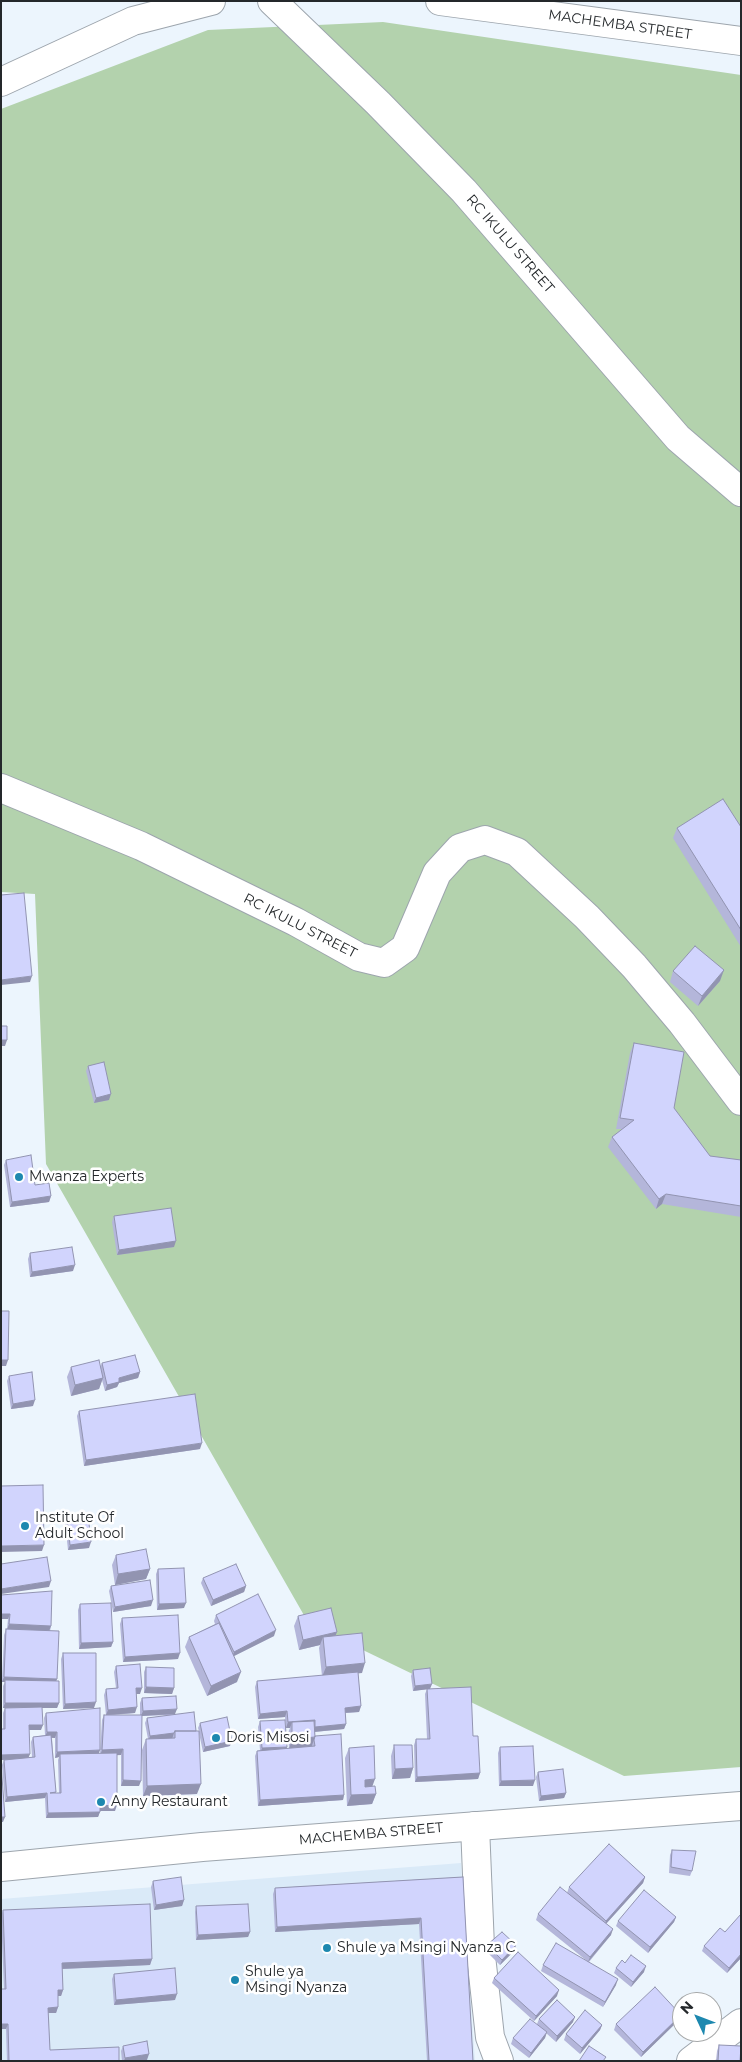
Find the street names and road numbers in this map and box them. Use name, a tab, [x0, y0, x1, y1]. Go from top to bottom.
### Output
street label: MACHEMBA STREET	[547, 7, 693, 43]
street label: RC IKULU STREET	[463, 191, 557, 297]
street label: RC IKULU STREET	[240, 890, 360, 962]
street label: MACHEMBA STREET	[298, 1819, 444, 1849]

